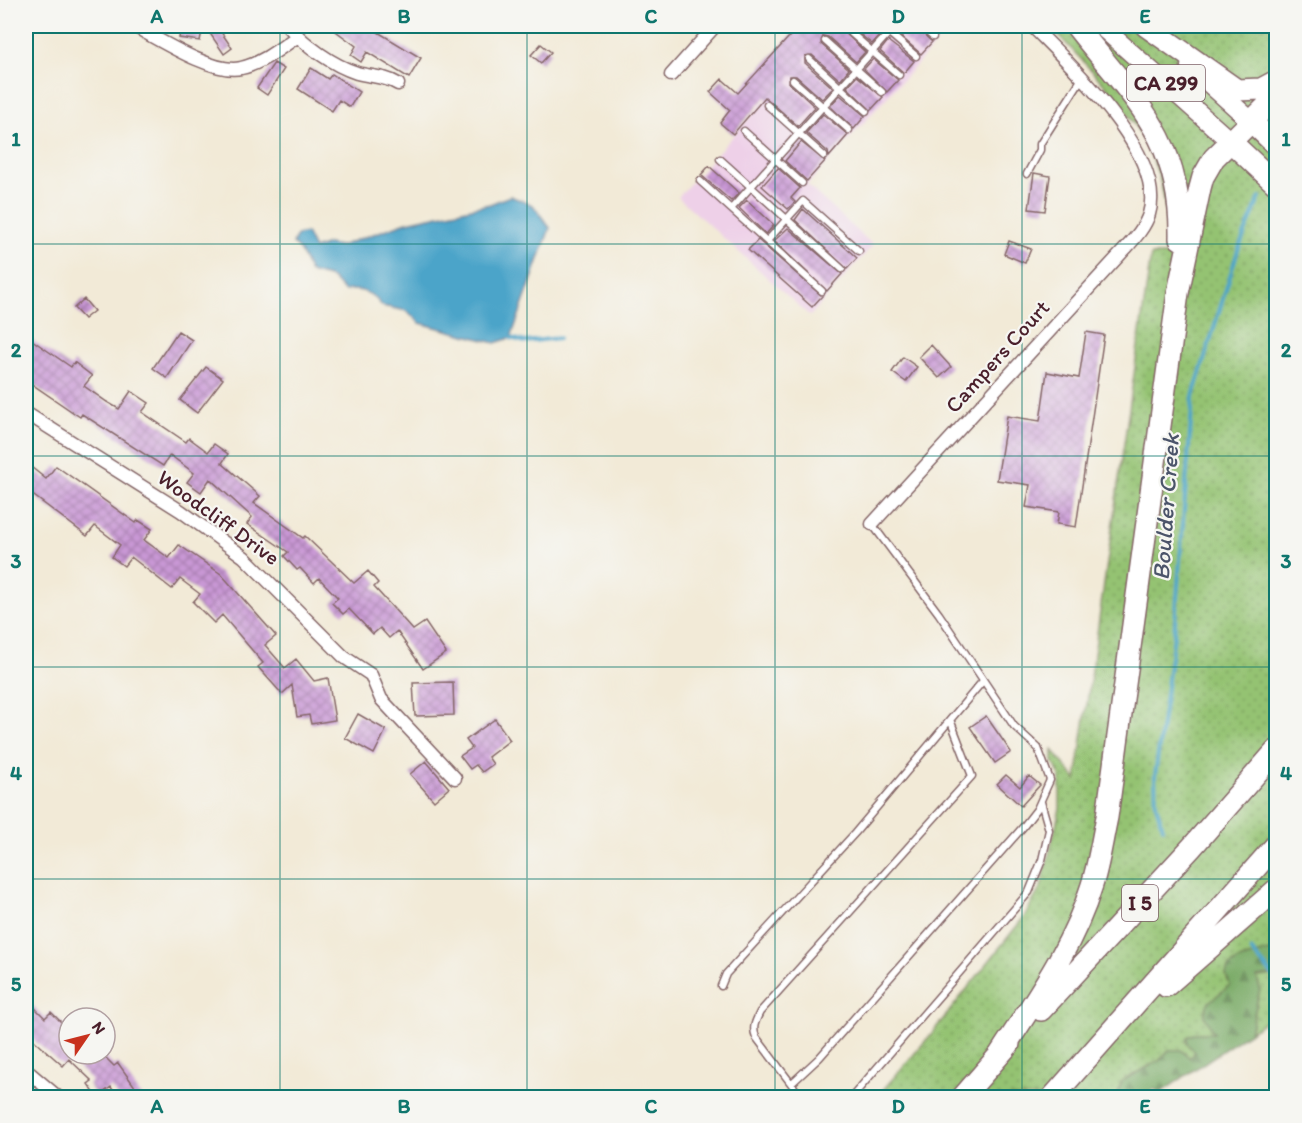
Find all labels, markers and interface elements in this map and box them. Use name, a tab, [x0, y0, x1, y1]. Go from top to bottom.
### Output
text: A	[150, 4, 164, 28]
text: B	[398, 4, 411, 28]
text: C	[645, 4, 658, 28]
text: D	[891, 4, 905, 28]
text: E	[1139, 4, 1151, 28]
road number: CA 299	[1127, 65, 1205, 101]
text: 1	[11, 127, 21, 151]
text: 1	[1281, 127, 1291, 151]
street label: Campers Court	[940, 294, 1055, 418]
text: 2	[11, 338, 22, 362]
text: 2	[1281, 338, 1292, 362]
water label: Boulder Creek	[1146, 431, 1185, 581]
street label: Woodcliff Drive	[152, 464, 285, 571]
text: 3	[11, 549, 22, 573]
text: 3	[1281, 549, 1292, 573]
text: 4	[10, 761, 22, 785]
text: 4	[1280, 761, 1292, 785]
road number: I 5	[1122, 885, 1158, 921]
text: 5	[11, 972, 22, 996]
text: 5	[1281, 972, 1292, 996]
north arrow	[57, 1006, 117, 1066]
text: N	[88, 1018, 110, 1038]
text: A	[150, 1094, 164, 1118]
text: B	[398, 1094, 411, 1118]
text: C	[645, 1094, 658, 1118]
text: D	[891, 1094, 905, 1118]
text: E	[1139, 1094, 1151, 1118]

